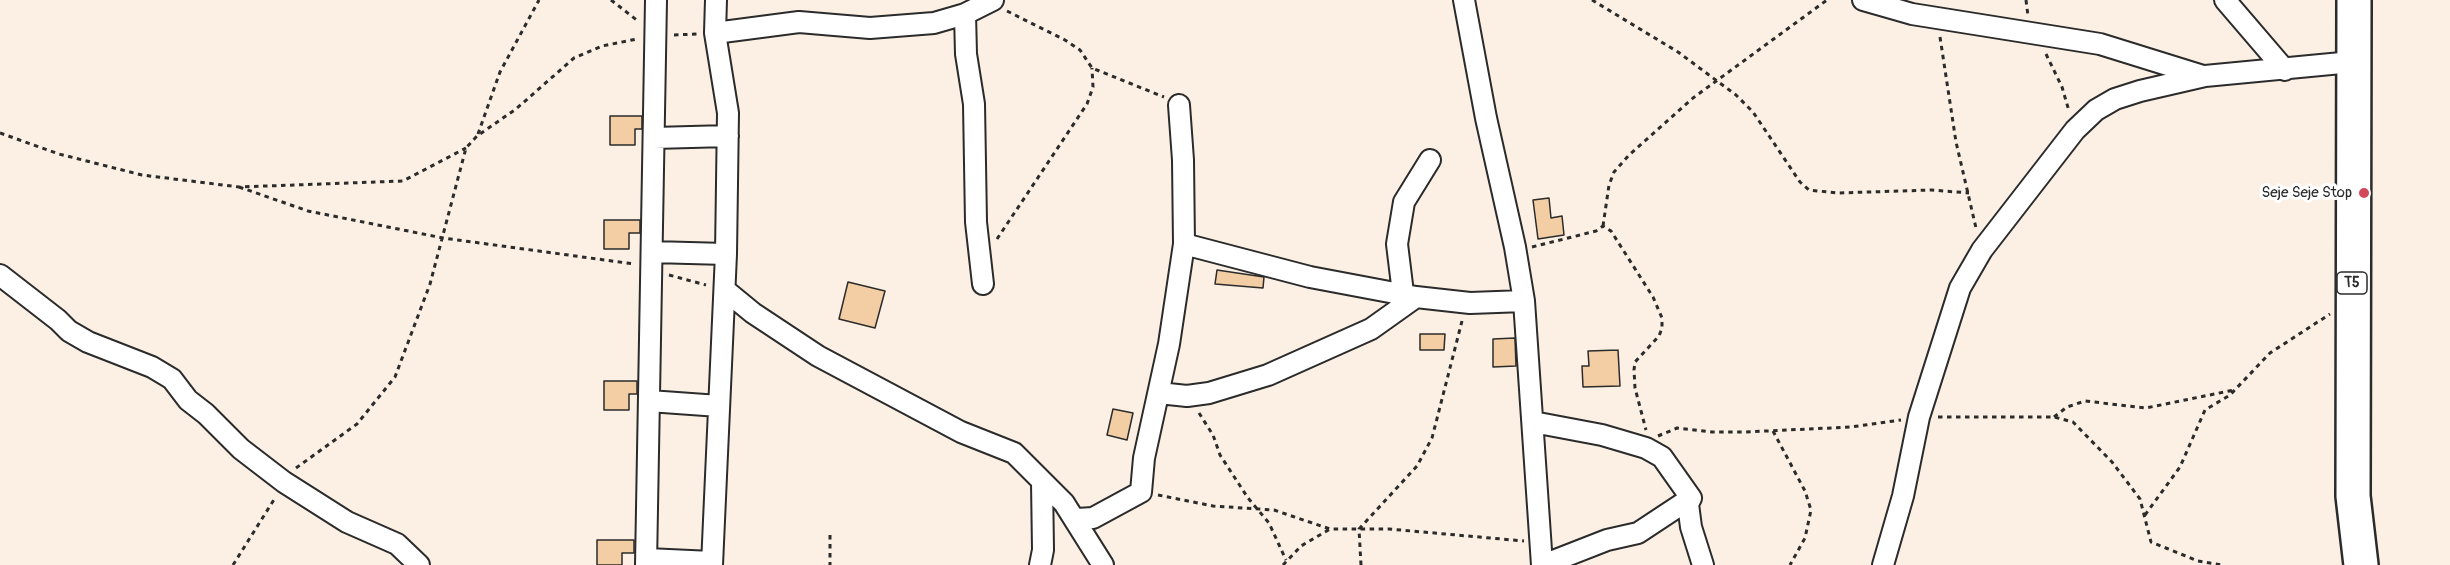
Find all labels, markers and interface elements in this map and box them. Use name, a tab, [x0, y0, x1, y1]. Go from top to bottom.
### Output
place label: Seje Seje Stop	[2261, 184, 2352, 202]
marker: Seje Seje Stop	[2357, 186, 2371, 200]
road number: T5	[2337, 272, 2367, 294]

